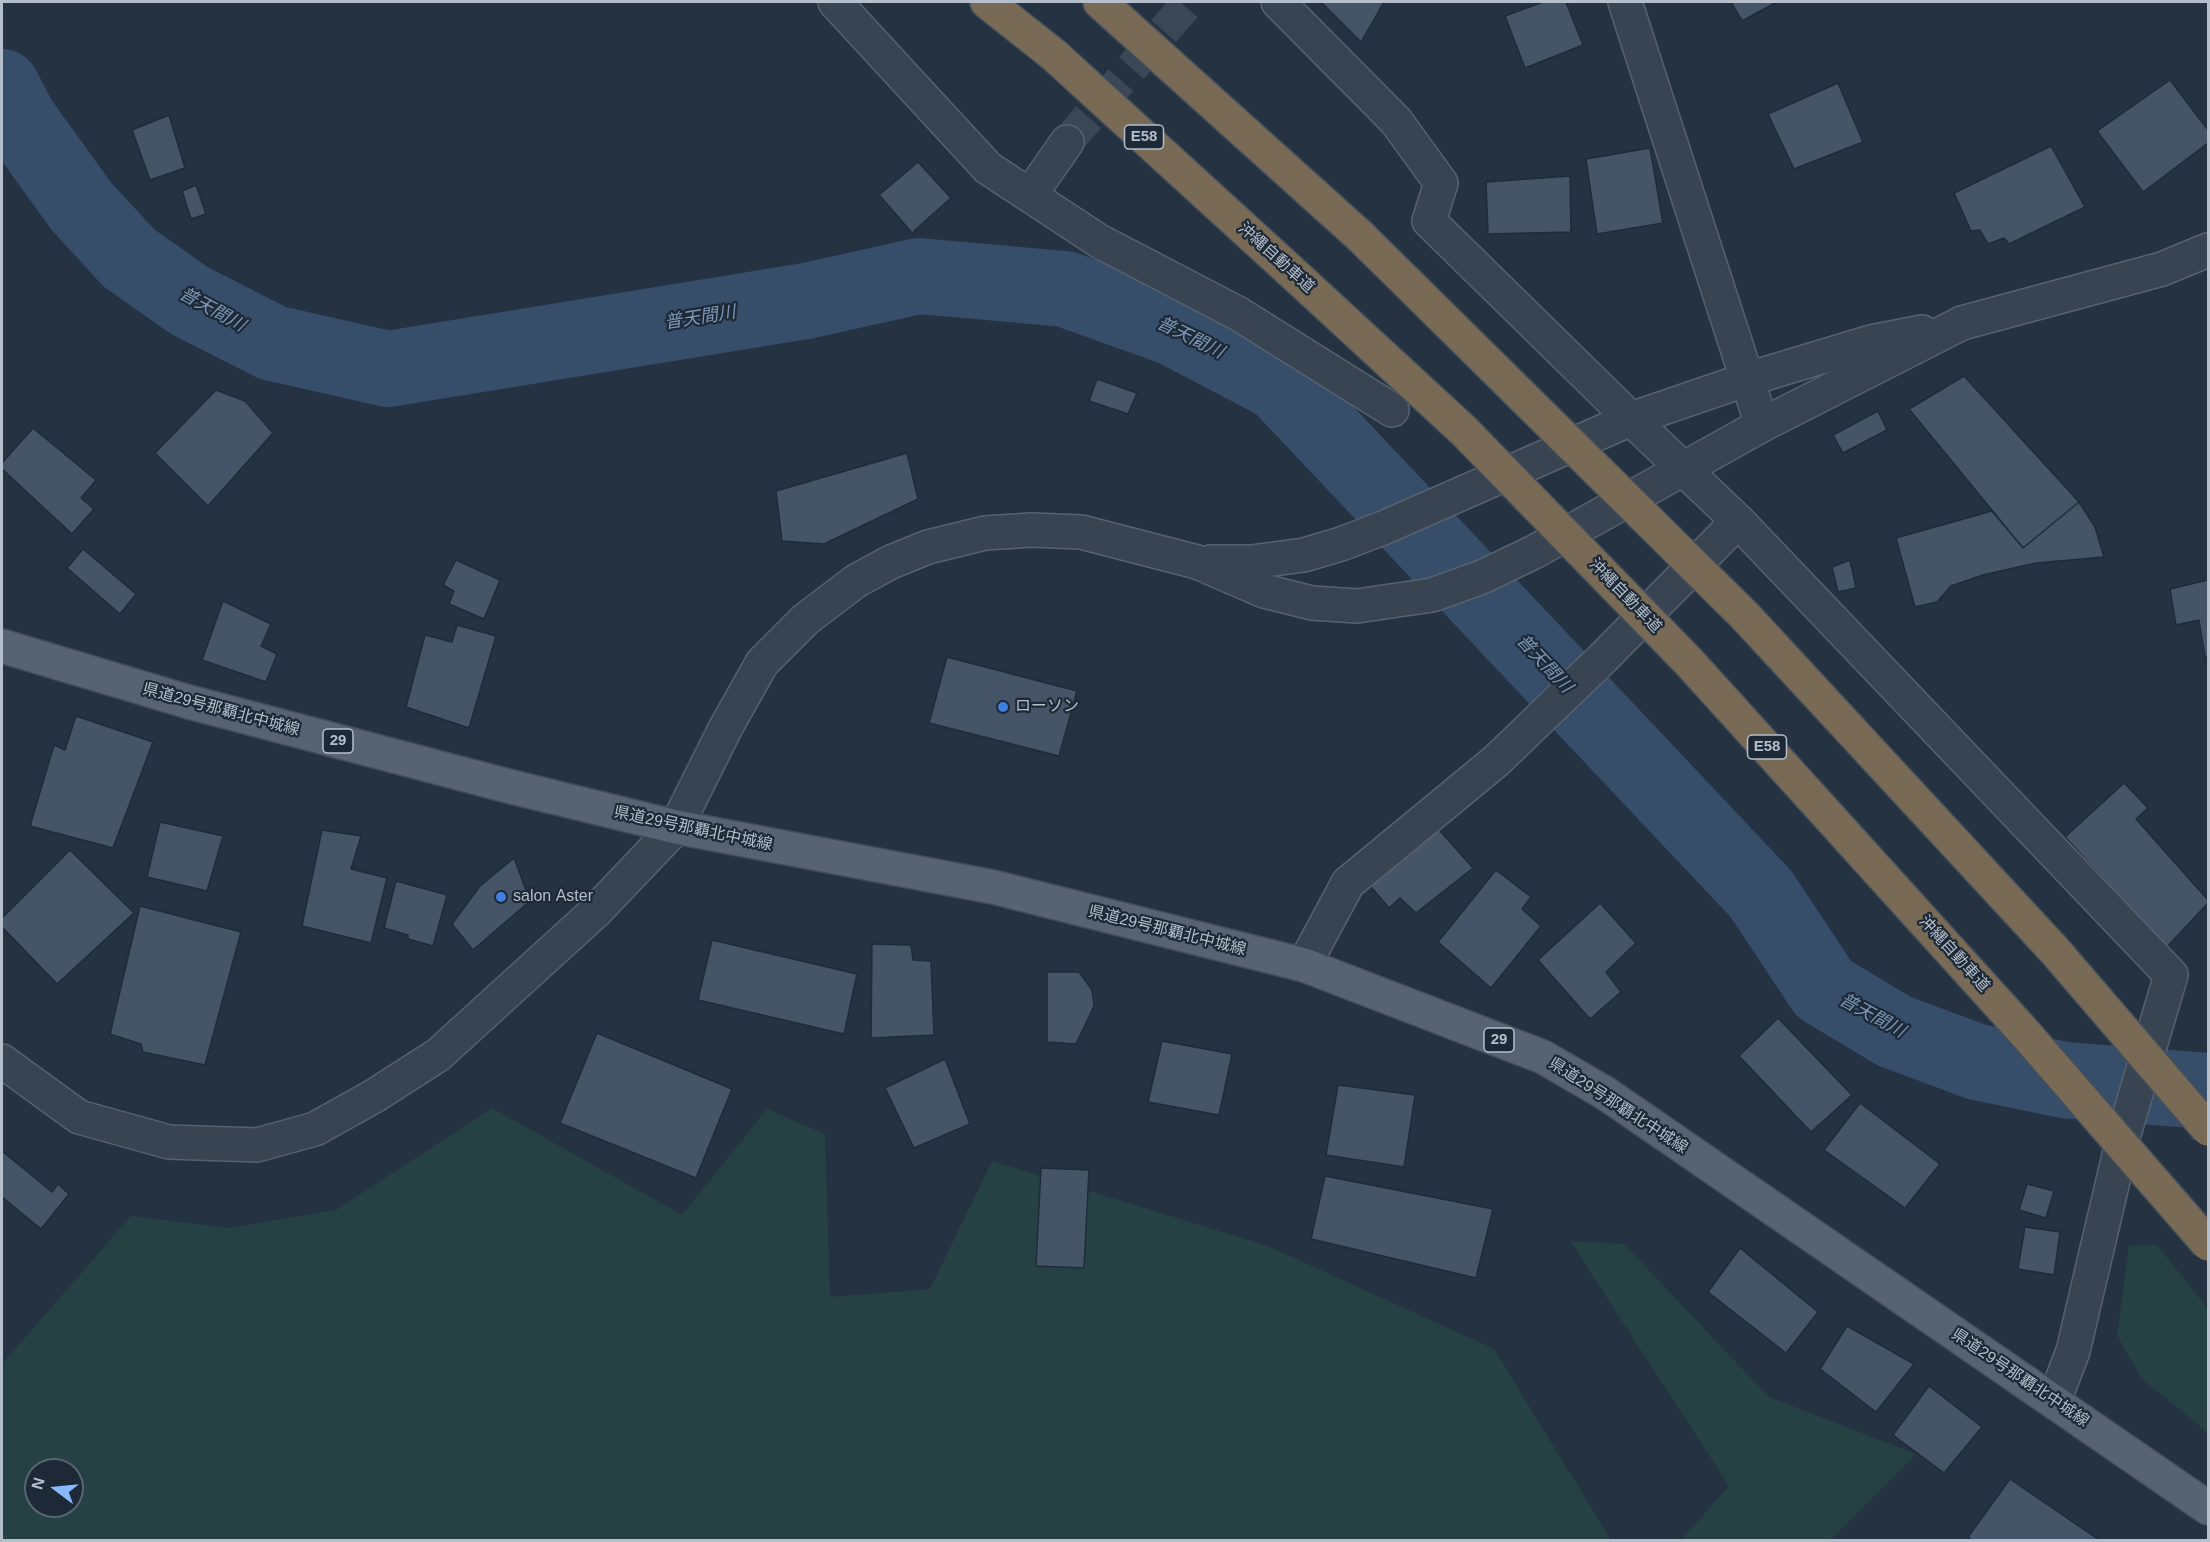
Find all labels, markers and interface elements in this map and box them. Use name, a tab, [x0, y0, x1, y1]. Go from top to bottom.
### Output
road number: E58	[1124, 125, 1164, 149]
street label: 沖縄自動車道	[1234, 219, 1318, 297]
water label: 普天間川	[175, 283, 249, 337]
water label: 普天間川	[663, 302, 737, 334]
water label: 普天間川	[1153, 313, 1227, 363]
street label: 沖縄自動車道	[1585, 555, 1665, 637]
water label: 普天間川	[1512, 630, 1576, 698]
street label: 県道29号那覇北中城線	[140, 680, 302, 740]
place label: ローソン	[1015, 697, 1079, 717]
marker: ローソン	[996, 700, 1010, 714]
road number: 29	[323, 729, 353, 753]
road number: E58	[1748, 735, 1786, 759]
street label: 県道29号那覇北中城線	[612, 803, 774, 855]
place label: salon Aster	[513, 887, 593, 907]
marker: salon Aster	[494, 890, 508, 904]
street label: 県道29号那覇北中城線	[1086, 902, 1248, 960]
street label: 沖縄自動車道	[1915, 912, 1993, 996]
water label: 普天間川	[1835, 989, 1909, 1043]
road number: 29	[1484, 1028, 1514, 1052]
street label: 県道29号那覇北中城線	[1545, 1054, 1691, 1158]
street label: 県道29号那覇北中城線	[1948, 1325, 2092, 1431]
north arrow	[24, 1458, 84, 1518]
text: N	[28, 1476, 48, 1491]

